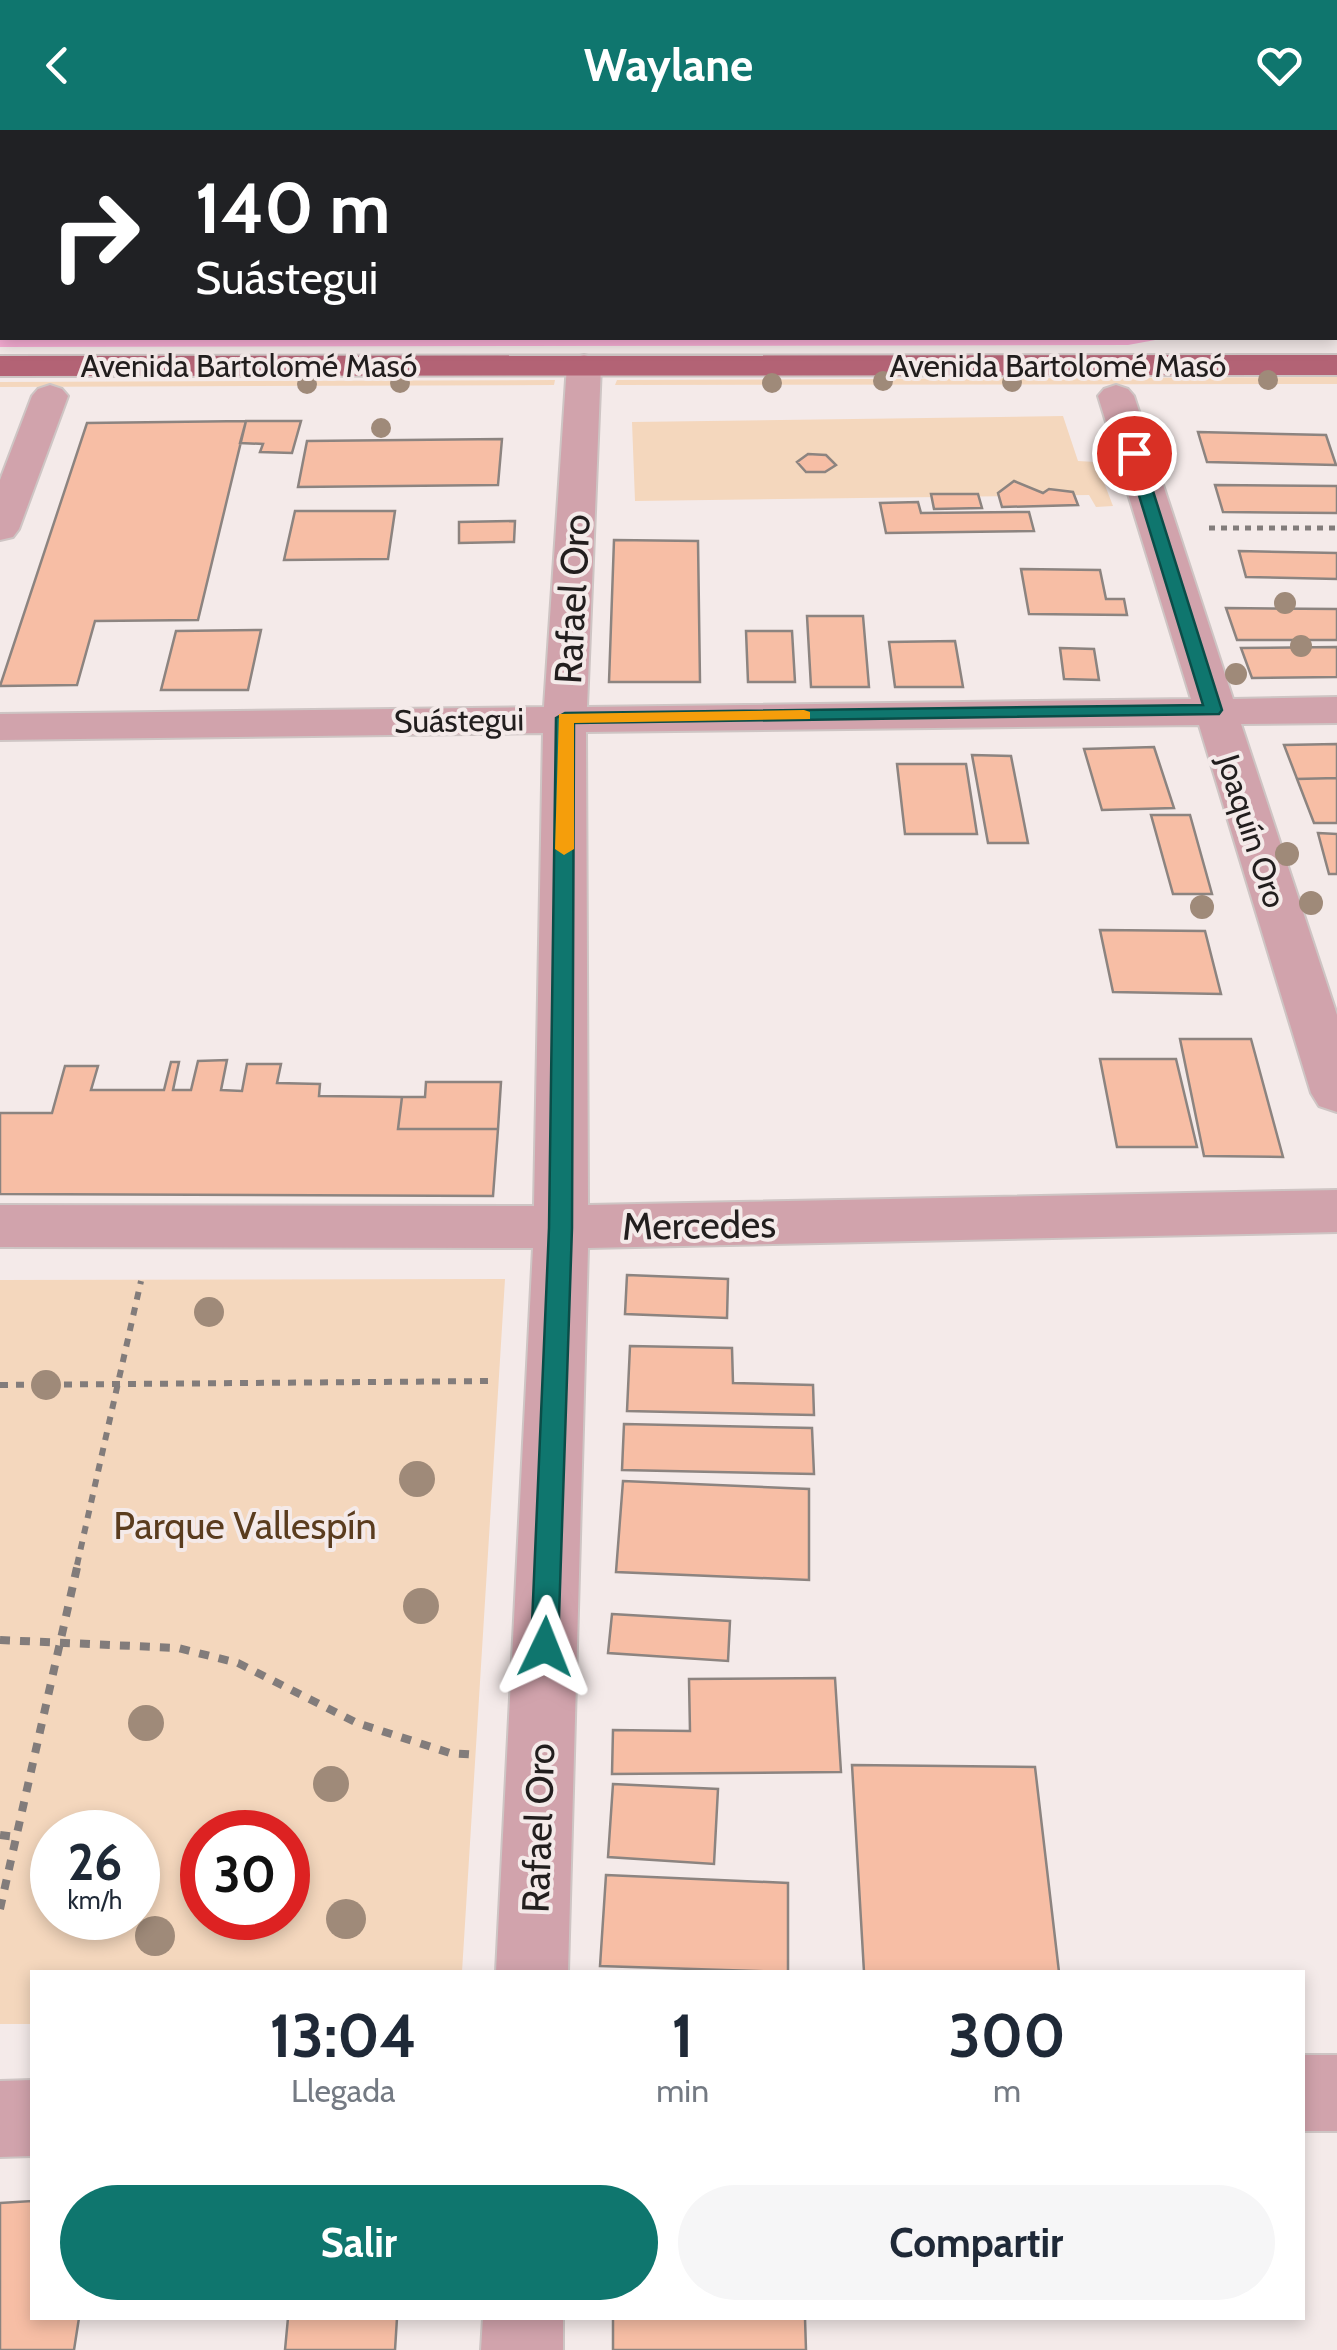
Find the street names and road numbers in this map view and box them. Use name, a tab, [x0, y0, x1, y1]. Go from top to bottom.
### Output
street label: Avenida Bartolomé Masó	[81, 346, 417, 385]
street label: Avenida Bartolomé Masó	[890, 346, 1226, 385]
street label: Rafael Oro	[544, 513, 600, 685]
street label: Suástegui	[393, 699, 525, 741]
street label: Joaquín Oro	[1209, 748, 1295, 913]
street label: Mercedes	[622, 1200, 776, 1250]
street label: Rafael Oro	[512, 1742, 564, 1914]

